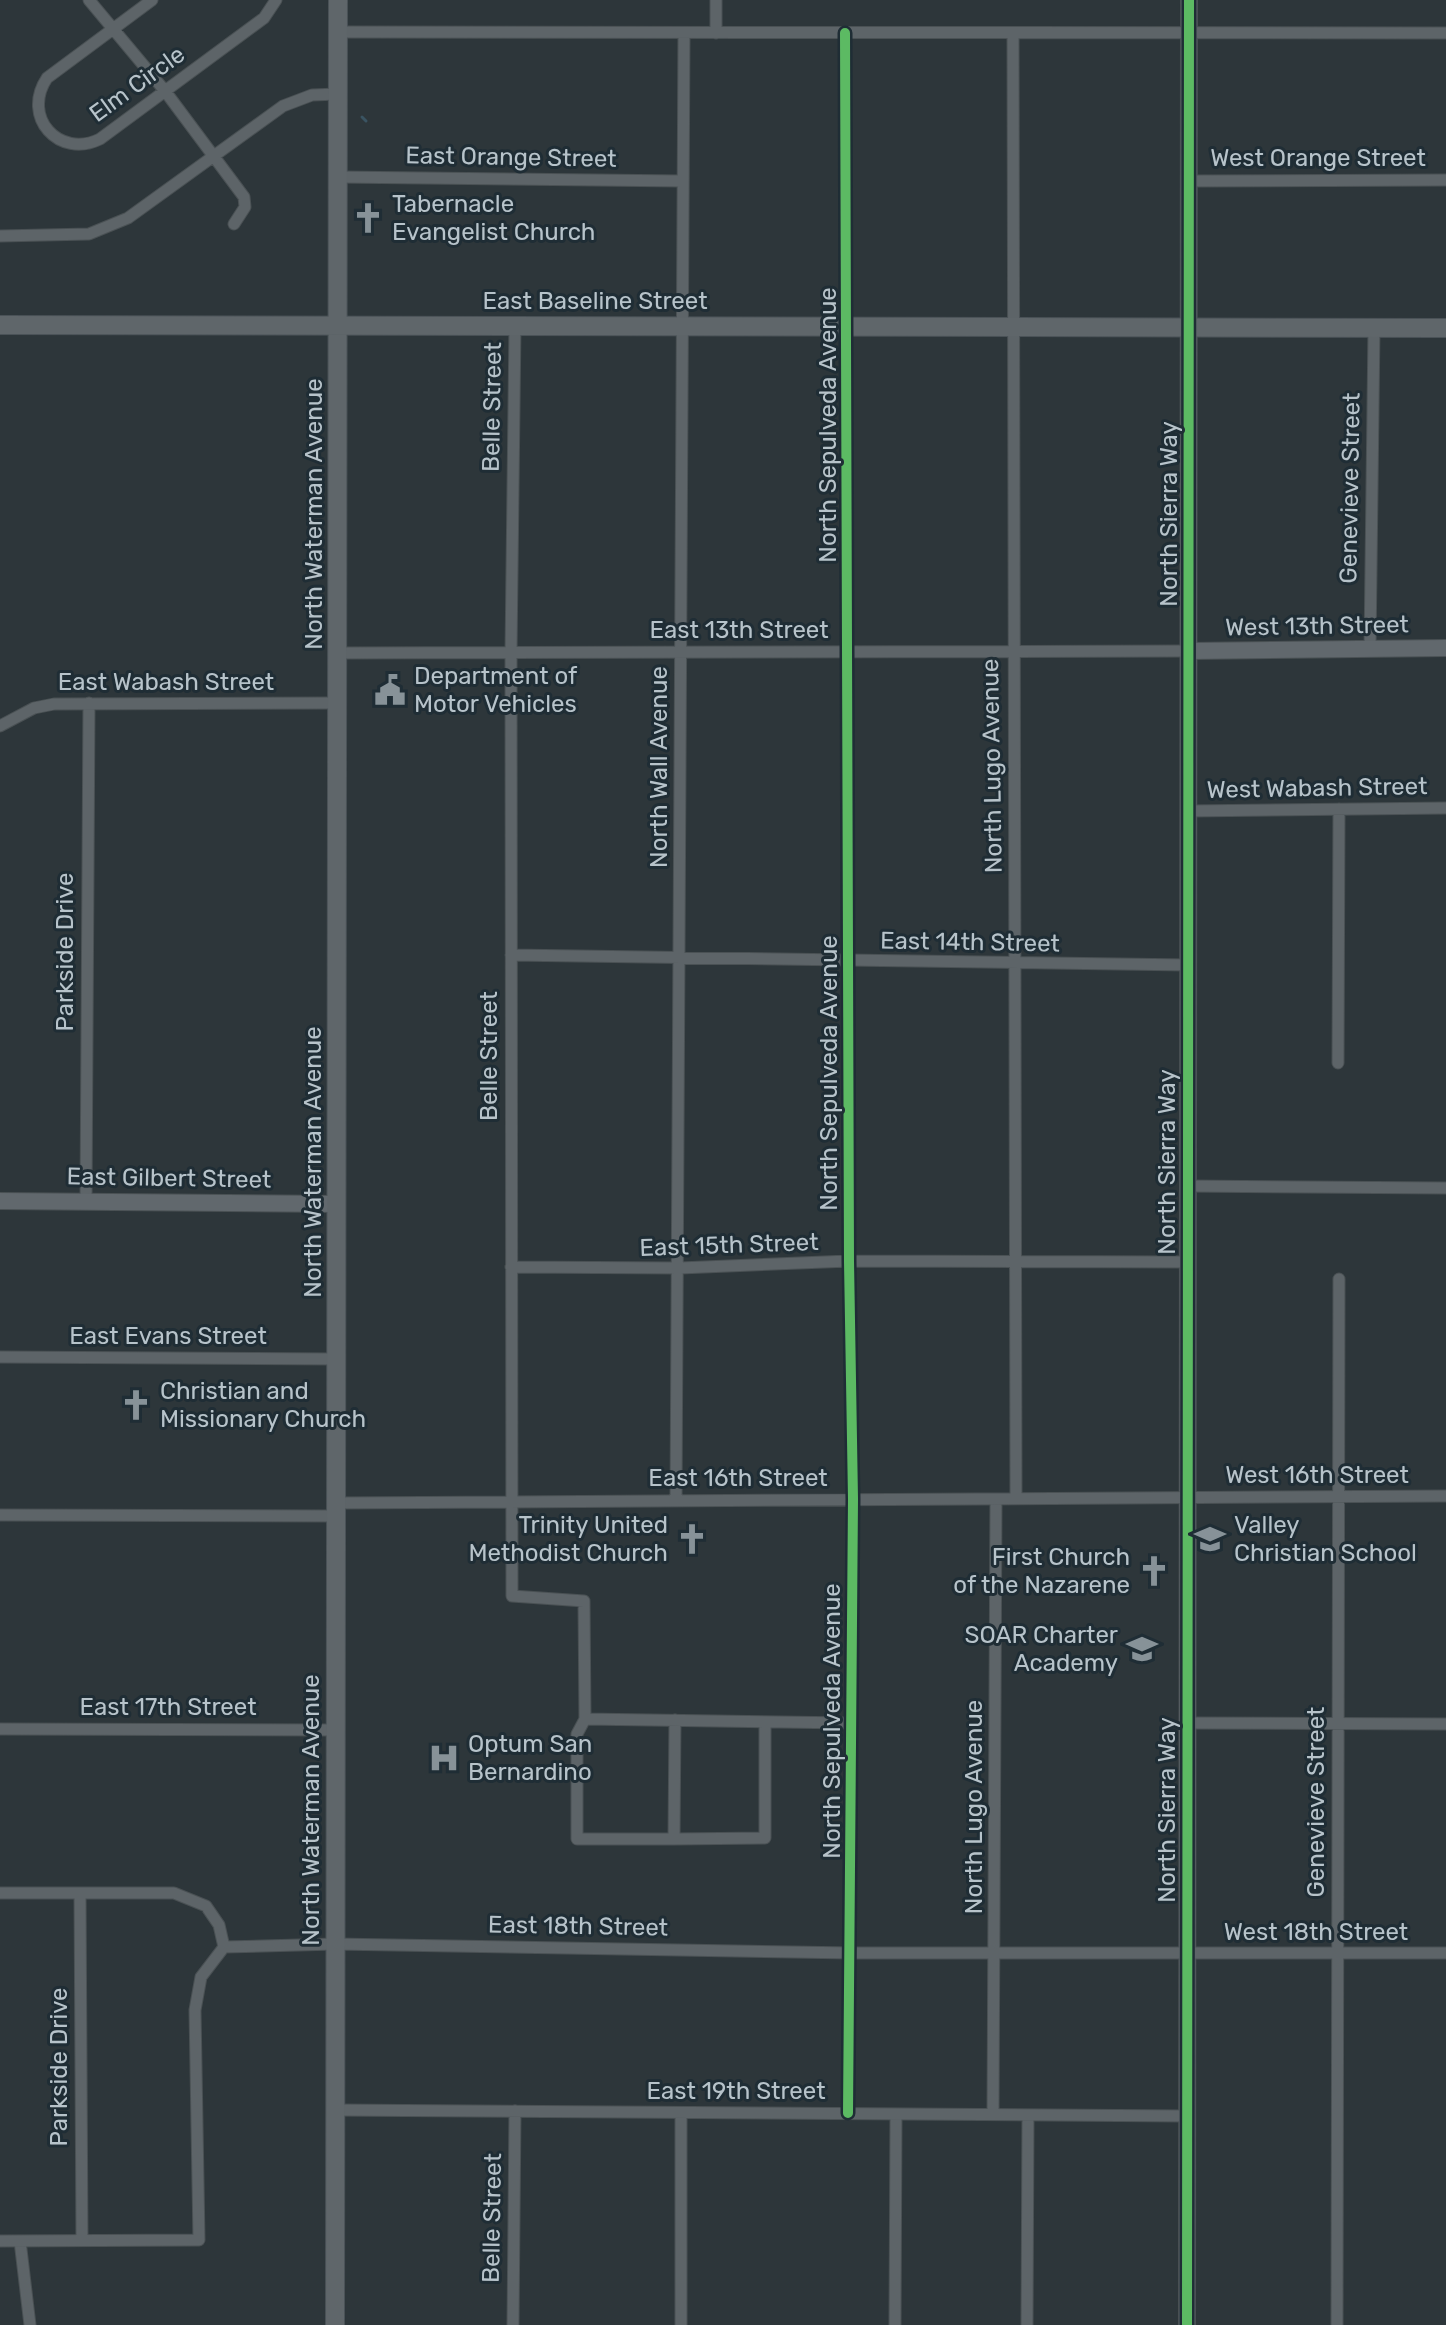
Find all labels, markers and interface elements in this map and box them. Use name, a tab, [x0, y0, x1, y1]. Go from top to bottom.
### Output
street label: Elm Circle	[84, 40, 190, 128]
street label: East Orange Street	[405, 141, 617, 173]
street label: West Orange Street	[1210, 144, 1426, 172]
place label: Tabernacle Evangelist Church	[392, 190, 596, 246]
church icon: Tabernacle Evangelist Church	[351, 201, 385, 235]
street label: East Baseline Street	[482, 287, 708, 315]
street label: North Sepulveda Avenue	[814, 287, 842, 563]
street label: Belle Street	[477, 342, 507, 472]
street label: North Waterman Avenue	[300, 378, 328, 650]
street label: Genevieve Street	[1334, 392, 1366, 584]
street label: North Sierra Way	[1155, 421, 1183, 607]
street label: West 13th Street	[1225, 610, 1409, 642]
street label: East 13th Street	[649, 616, 829, 644]
street label: North Lugo Avenue	[976, 659, 1008, 873]
place label: Department of Motor Vehicles	[414, 662, 578, 718]
street label: North Wall Avenue	[645, 666, 673, 868]
street label: East Wabash Street	[58, 668, 274, 696]
public building icon: Department of Motor Vehicles	[373, 673, 407, 707]
street label: West Wabash Street	[1206, 772, 1428, 804]
street label: Parkside Drive	[51, 872, 79, 1032]
street label: East 14th Street	[880, 926, 1060, 958]
street label: North Sepulveda Avenue	[815, 935, 843, 1211]
street label: Belle Street	[475, 991, 503, 1121]
street label: North Waterman Avenue	[299, 1026, 327, 1298]
street label: North Sierra Way	[1153, 1069, 1181, 1255]
street label: East Gilbert Street	[66, 1162, 272, 1194]
street label: East 15th Street	[639, 1228, 819, 1262]
street label: East Evans Street	[69, 1322, 267, 1350]
place label: Christian and Missionary Church	[160, 1377, 366, 1433]
church icon: Christian and Missionary Church	[119, 1388, 153, 1422]
street label: West 16th Street	[1225, 1461, 1409, 1489]
street label: East 16th Street	[648, 1464, 828, 1492]
place label: Trinity United Methodist Church	[468, 1511, 668, 1567]
place label: Valley Christian School	[1234, 1511, 1417, 1567]
church icon: Trinity United Methodist Church	[675, 1522, 709, 1556]
school or university icon: Valley Christian School	[1193, 1522, 1227, 1556]
place label: First Church of the Nazarene	[953, 1543, 1130, 1599]
church icon: First Church of the Nazarene	[1137, 1554, 1171, 1588]
street label: North Sepulveda Avenue	[818, 1583, 846, 1859]
place label: SOAR Charter Academy	[965, 1621, 1118, 1677]
school or university icon: SOAR Charter Academy	[1125, 1632, 1159, 1666]
street label: North Waterman Avenue	[297, 1674, 325, 1946]
street label: East 17th Street	[79, 1693, 257, 1721]
street label: North Lugo Avenue	[960, 1700, 988, 1914]
street label: Genevieve Street	[1302, 1706, 1330, 1898]
street label: North Sierra Way	[1153, 1717, 1181, 1903]
place label: Optum San Bernardino	[468, 1730, 592, 1786]
hospital icon: Optum San Bernardino	[427, 1741, 461, 1775]
street label: East 18th Street	[488, 1910, 668, 1942]
street label: West 18th Street	[1224, 1918, 1408, 1946]
street label: Parkside Drive	[45, 1987, 73, 2147]
street label: East 19th Street	[646, 2077, 826, 2105]
street label: Belle Street	[477, 2153, 507, 2283]

